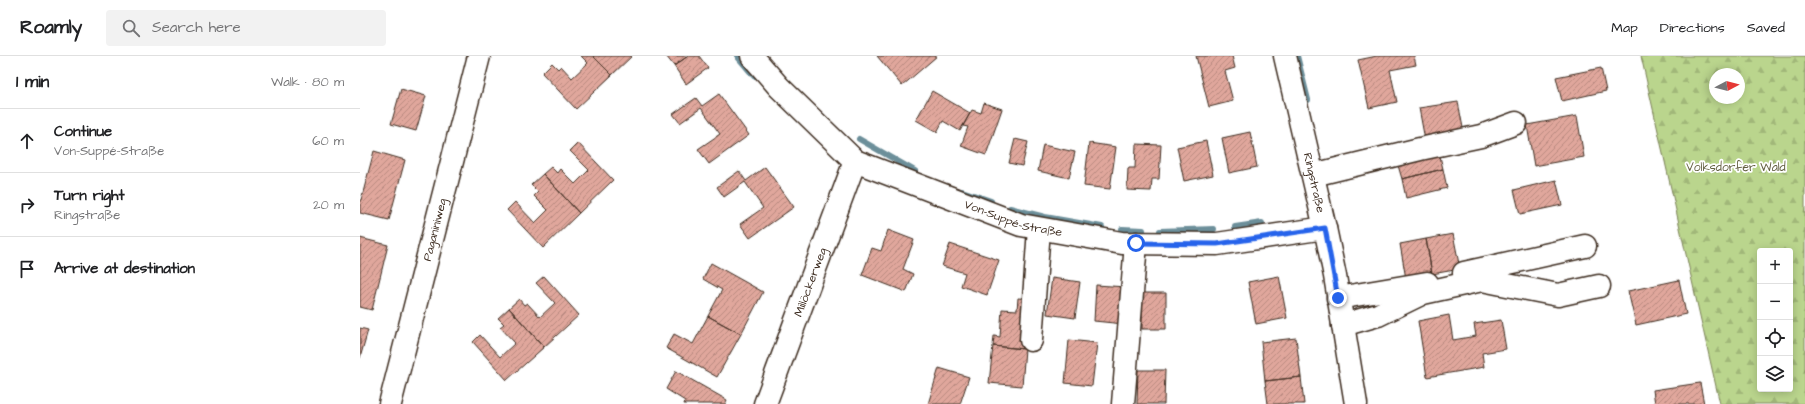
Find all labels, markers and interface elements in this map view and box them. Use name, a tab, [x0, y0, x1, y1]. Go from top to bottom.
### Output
search box	[106, 10, 386, 46]
text: Roamly	[20, 14, 82, 41]
icon: search	[120, 17, 142, 39]
text: Search here	[152, 17, 241, 38]
text: Map	[1611, 18, 1638, 38]
text: Directions	[1660, 18, 1725, 38]
text: Saved	[1747, 18, 1785, 38]
north arrow	[1709, 68, 1745, 104]
text: 1 min	[16, 70, 49, 94]
text: Walk · 80 m	[271, 73, 344, 91]
text: Continue	[54, 121, 112, 142]
icon: ahead	[16, 130, 38, 152]
text: 60 m	[312, 132, 344, 150]
text: Von-Suppé-Straße	[54, 142, 164, 160]
street label: Ringstraße	[1299, 151, 1330, 215]
park label: Volksdorfer Wald	[1686, 159, 1786, 176]
text: Turn right	[54, 185, 125, 206]
icon: right	[16, 194, 38, 216]
street label: Von-Suppé-Straße	[962, 195, 1064, 241]
text: 20 m	[313, 196, 344, 214]
street label: Paganiniweg	[418, 196, 452, 263]
text: Ringstraße	[54, 206, 120, 224]
route start	[1127, 234, 1145, 252]
street label: Millöckerweg	[790, 245, 832, 319]
map controls	[1757, 248, 1793, 392]
button: +	[1757, 248, 1793, 284]
icon: arrive	[16, 258, 38, 280]
text: Arrive at destination	[54, 258, 195, 279]
button: −	[1757, 284, 1793, 320]
route end	[1329, 289, 1347, 307]
button: locate	[1757, 320, 1793, 356]
button: layers	[1757, 356, 1793, 392]

